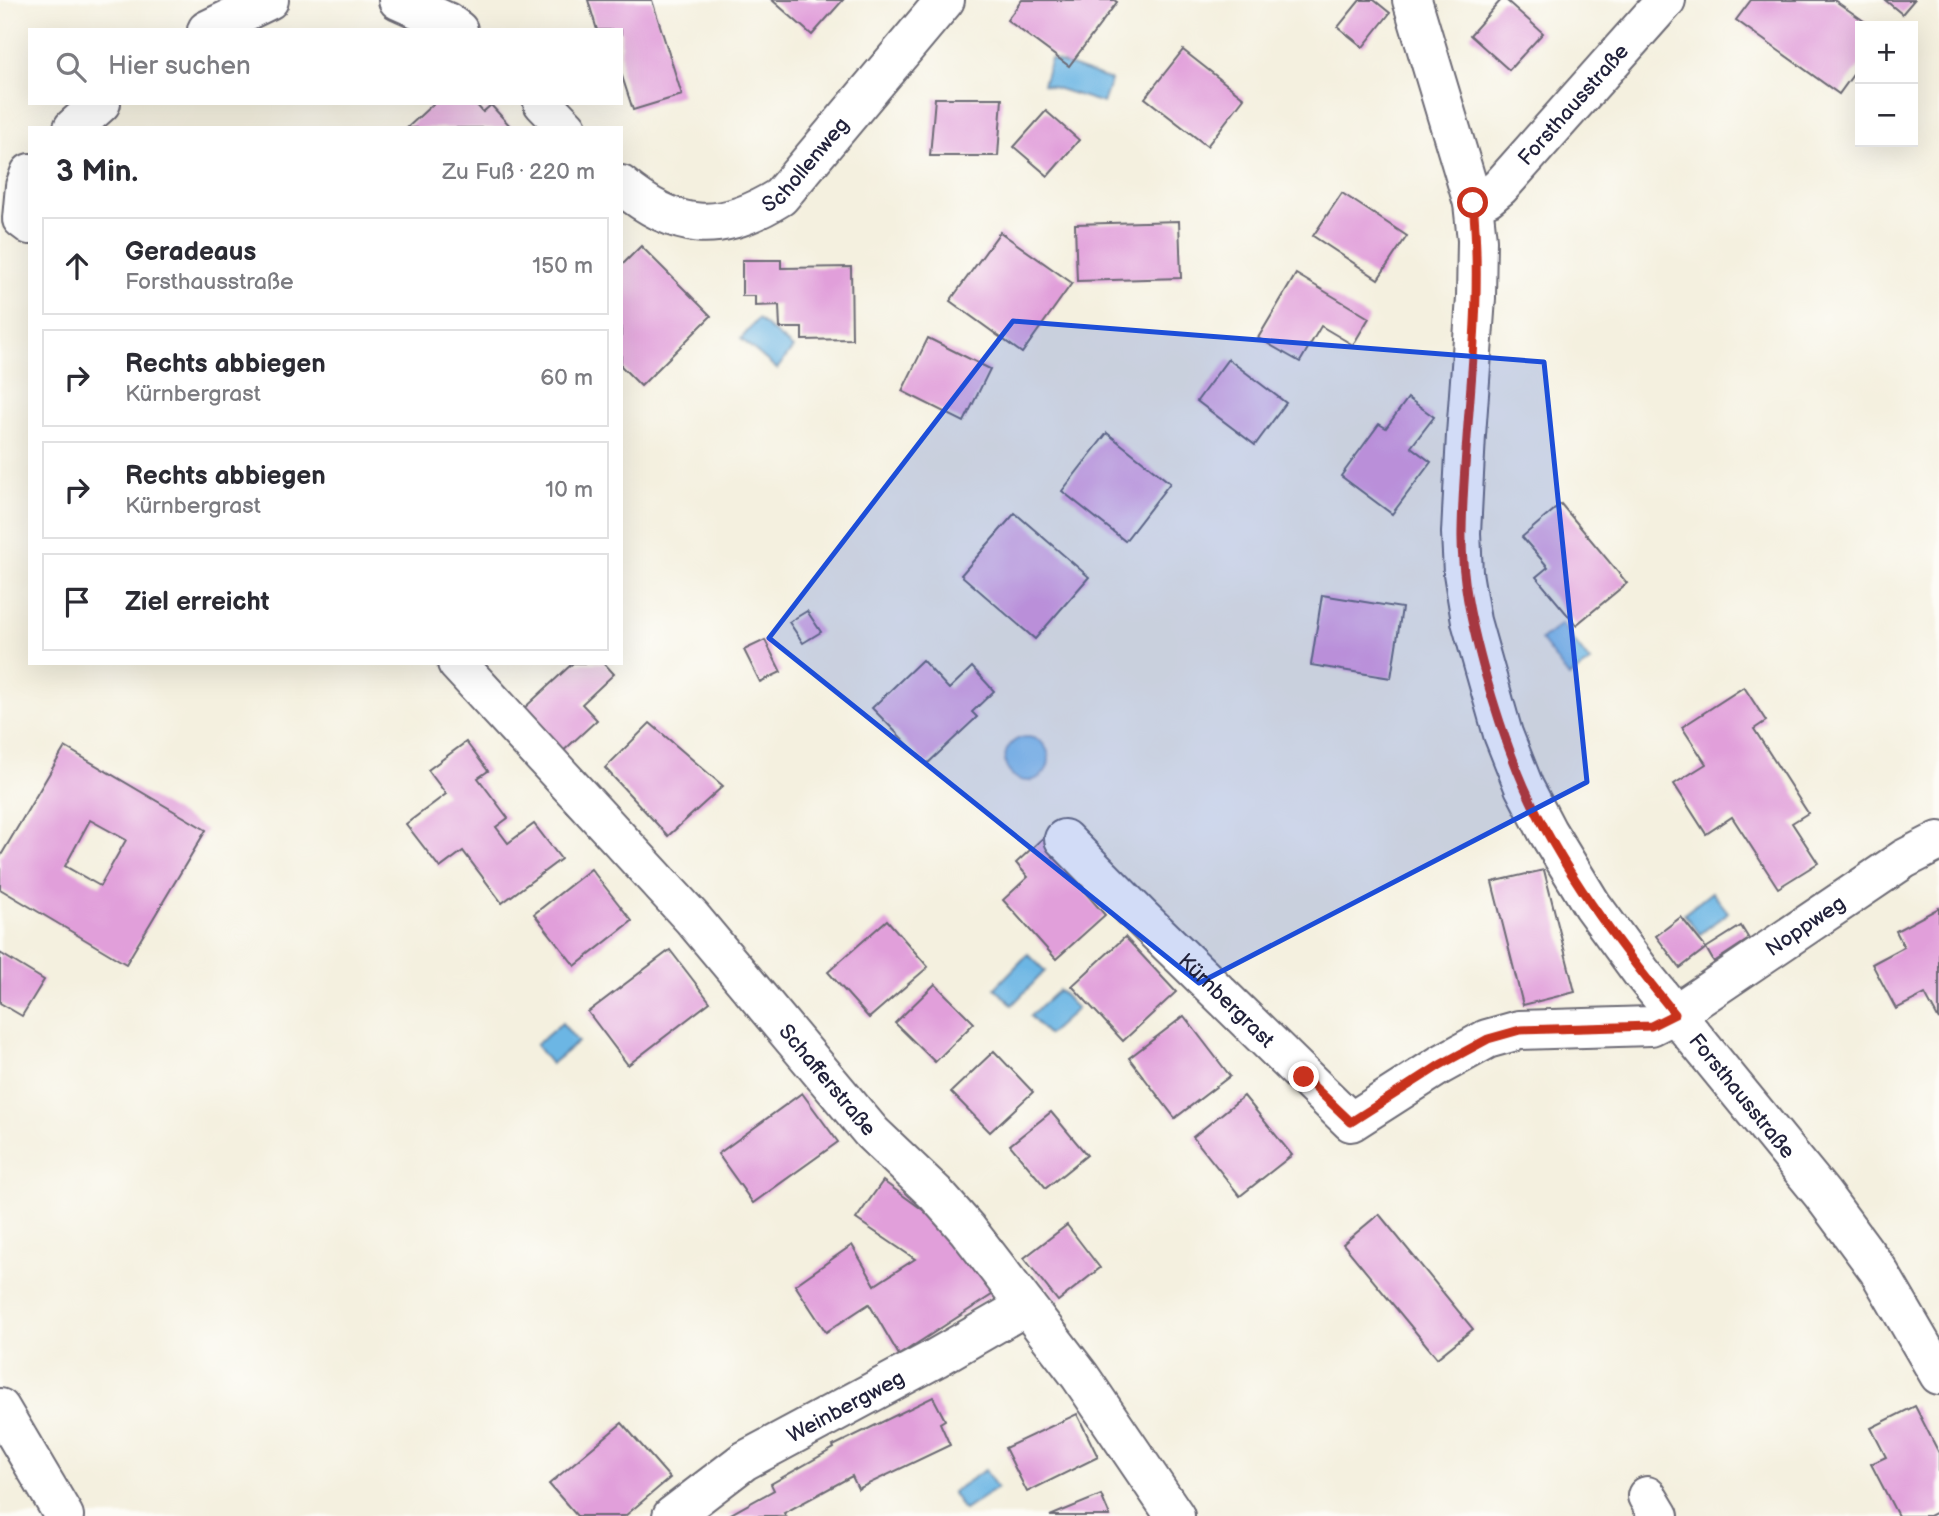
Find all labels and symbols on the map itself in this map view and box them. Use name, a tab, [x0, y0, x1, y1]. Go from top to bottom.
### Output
street label: Forsthausstraße	[1513, 39, 1634, 170]
street label: Schollenweg	[757, 112, 854, 217]
route start	[1457, 187, 1488, 218]
street label: Noppweg	[1761, 890, 1850, 961]
street label: Kürnbergrast	[1173, 948, 1280, 1053]
street label: Schafferstraße	[774, 1019, 882, 1141]
street label: Forsthausstraße	[1684, 1028, 1800, 1163]
route end	[1288, 1061, 1319, 1092]
street label: Weinbergweg	[783, 1365, 909, 1448]

